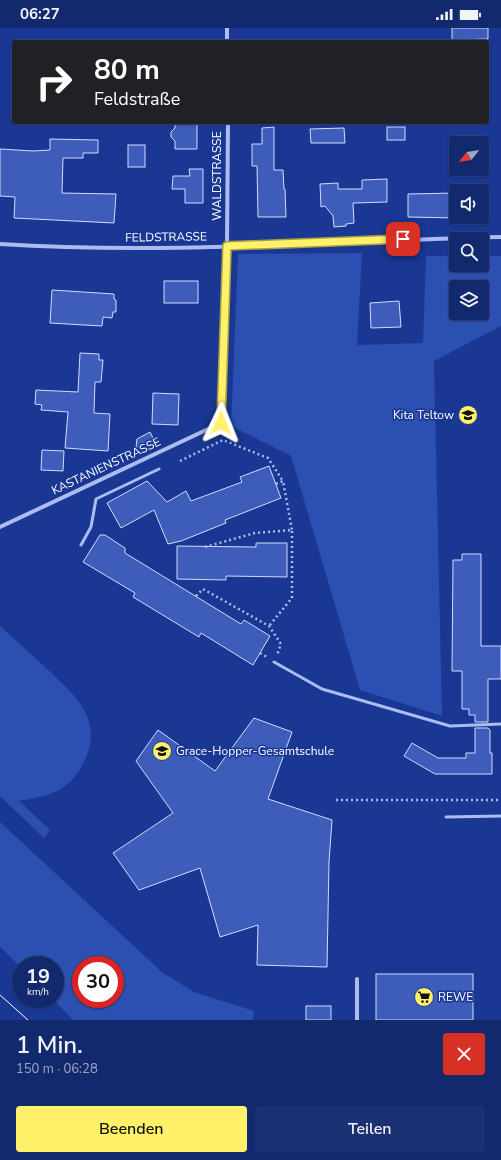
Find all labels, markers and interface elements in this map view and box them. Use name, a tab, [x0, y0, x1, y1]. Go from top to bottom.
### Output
text: 06:27	[20, 4, 60, 24]
text: 80 m	[94, 51, 160, 89]
icon: right	[28, 56, 80, 108]
text: Feldstraße	[94, 87, 180, 111]
street label: WALDSTRASSE	[209, 131, 225, 221]
north arrow	[449, 136, 489, 176]
map controls	[449, 136, 489, 320]
button: sound	[449, 184, 489, 224]
pin	[386, 222, 420, 256]
street label: FELDSTRASSE	[125, 228, 207, 246]
icon: arrive	[392, 228, 414, 250]
button: search	[449, 232, 489, 272]
button: layers	[449, 280, 489, 320]
position arrow	[200, 402, 242, 444]
school or university icon: Kita Teltow	[457, 404, 479, 426]
place label: Kita Teltow	[393, 407, 454, 423]
street label: KASTANIENSTRASSE	[49, 434, 163, 498]
school or university icon: Grace-Hopper-Gesamtschule	[151, 740, 173, 762]
place label: Grace-Hopper-Gesamtschule	[176, 743, 334, 759]
speed limit sign: 30	[72, 956, 124, 1008]
text: 19	[26, 963, 50, 990]
text: km/h	[27, 985, 49, 999]
supermarket icon: REWE	[413, 986, 435, 1008]
place label: REWE	[438, 989, 473, 1005]
text: 1 Min.	[16, 1029, 83, 1061]
button: close	[443, 1033, 485, 1075]
text: 150 m · 06:28	[16, 1060, 98, 1078]
button: Beenden	[16, 1106, 247, 1152]
button: Teilen	[255, 1106, 485, 1152]

